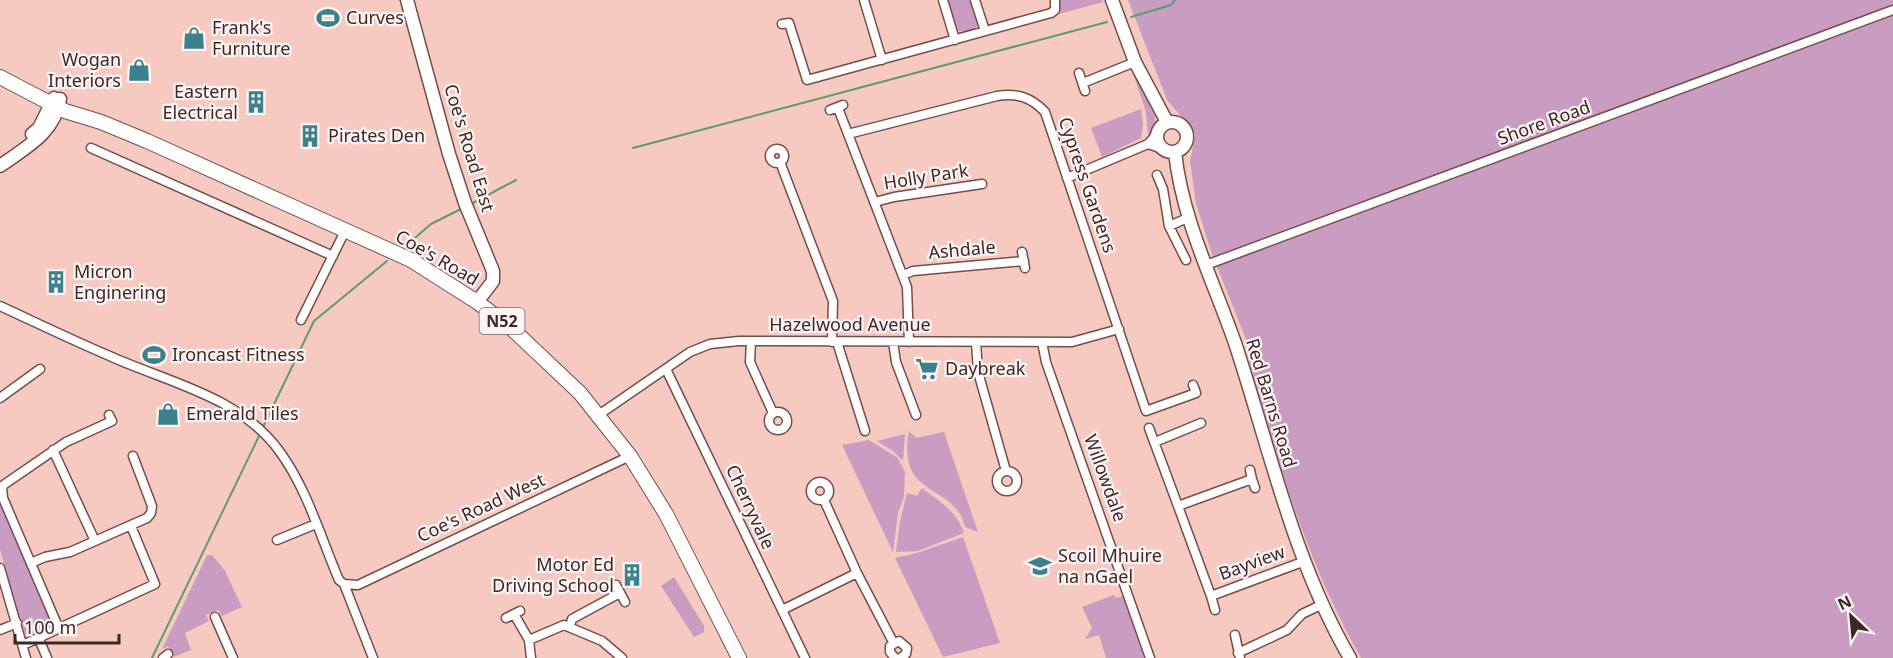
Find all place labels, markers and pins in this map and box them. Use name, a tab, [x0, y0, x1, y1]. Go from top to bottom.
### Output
sports icon: Curves	[315, 5, 341, 31]
place label: Curves	[346, 5, 404, 29]
place label: Frank's Furniture	[212, 15, 291, 60]
shop icon: Frank's Furniture	[181, 25, 207, 51]
place label: Wogan Interiors	[48, 47, 121, 92]
shop icon: Wogan Interiors	[126, 57, 152, 83]
place label: Eastern Electrical	[163, 79, 238, 124]
building icon: Eastern Electrical	[243, 89, 269, 115]
building icon: Pirates Den	[297, 123, 323, 149]
place label: Pirates Den	[328, 123, 425, 147]
place label: Micron Enginering	[74, 259, 166, 304]
building icon: Micron Enginering	[43, 269, 69, 295]
sports icon: Ironcast Fitness	[141, 342, 167, 368]
place label: Ironcast Fitness	[172, 342, 305, 366]
supermarket icon: Daybreak	[914, 356, 940, 382]
place label: Daybreak	[945, 356, 1026, 380]
shop icon: Emerald Tiles	[155, 401, 181, 427]
place label: Emerald Tiles	[186, 401, 299, 425]
place label: Scoil Mhuire na nGael	[1058, 543, 1162, 588]
place label: Motor Ed Driving School	[492, 552, 614, 597]
school or university icon: Scoil Mhuire na nGael	[1027, 553, 1053, 579]
building icon: Motor Ed Driving School	[619, 562, 645, 588]

